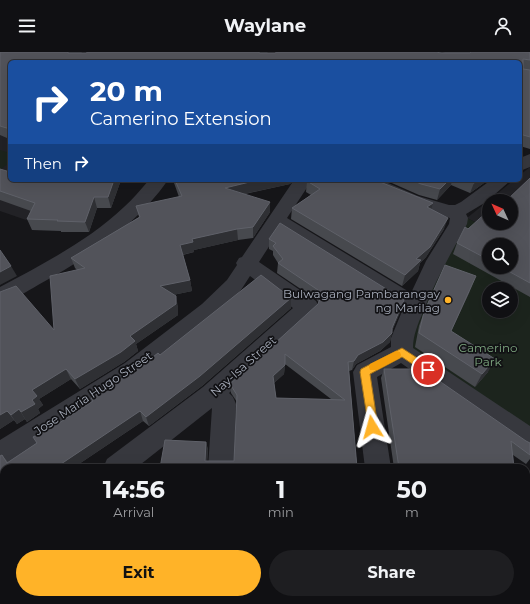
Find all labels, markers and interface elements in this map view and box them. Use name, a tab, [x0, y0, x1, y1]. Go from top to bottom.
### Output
icon: menu	[16, 15, 38, 37]
text: Waylane	[224, 15, 306, 37]
icon: person	[492, 15, 514, 37]
text: 20 m	[90, 74, 163, 108]
icon: right	[24, 76, 76, 128]
text: Camerino Extension	[90, 108, 272, 130]
icon: right	[70, 152, 92, 174]
text: Then	[24, 154, 62, 173]
north arrow	[482, 194, 518, 230]
map controls	[482, 194, 518, 318]
button: search	[482, 238, 518, 274]
button: layers	[482, 282, 518, 318]
place label: Bulwagang Pambarangay ng Marilag	[283, 286, 440, 315]
marker: Bulwagang Pambarangay ng Marilag	[443, 295, 453, 305]
street label: Nay-Isa Street	[207, 332, 279, 400]
park label: Camerino Park	[458, 340, 518, 369]
street label: Jose Maria Hugo Street	[30, 348, 155, 439]
pin	[411, 353, 445, 387]
icon: arrive	[417, 359, 439, 381]
position arrow	[351, 406, 393, 448]
text: 14:56	[103, 475, 165, 504]
text: 1	[276, 475, 285, 504]
text: 50	[397, 475, 427, 504]
text: Arrival	[113, 504, 154, 520]
text: min	[268, 504, 294, 520]
text: m	[405, 504, 419, 520]
button: Exit	[16, 550, 261, 596]
button: Share	[269, 550, 514, 596]

